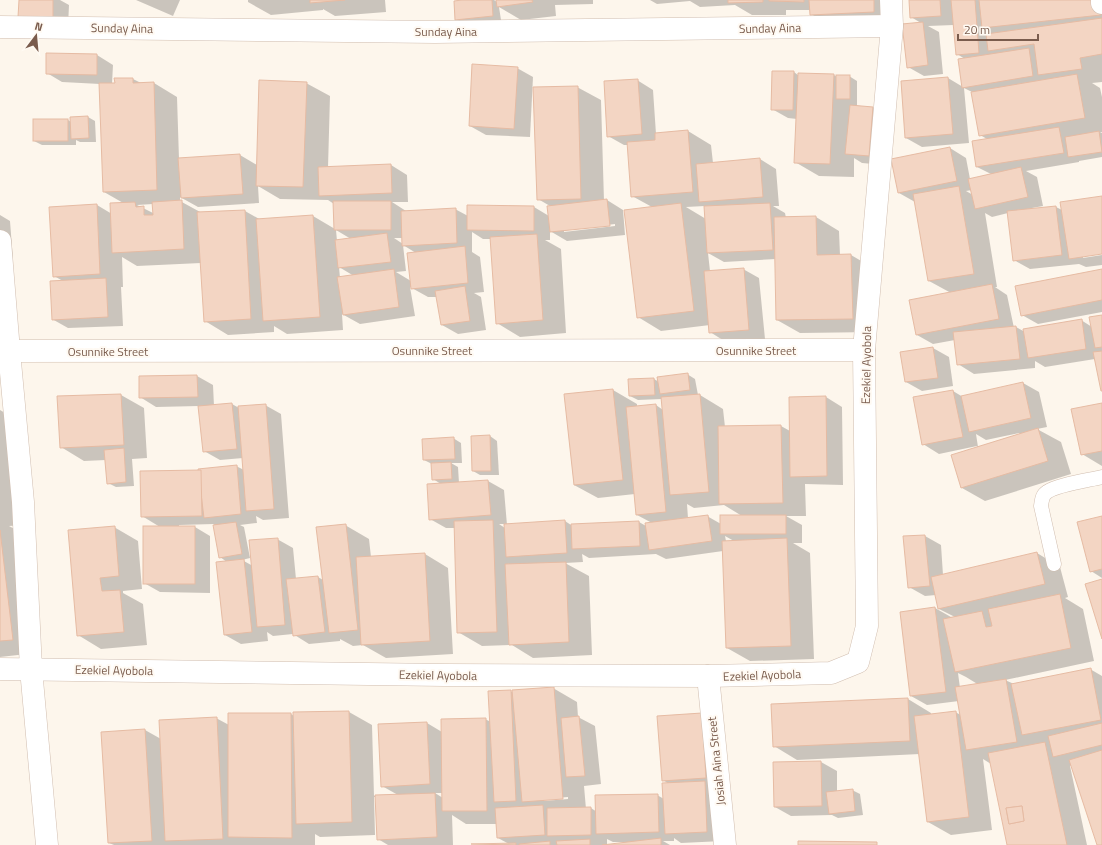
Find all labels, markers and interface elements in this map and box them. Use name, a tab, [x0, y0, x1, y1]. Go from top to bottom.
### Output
north arrow	[16, 16, 56, 56]
scale bar	[958, 16, 1038, 42]
text: N	[33, 18, 45, 35]
street label: Sunday Aina	[91, 18, 153, 38]
street label: Sunday Aina	[739, 18, 801, 38]
text: 20 m	[964, 20, 990, 39]
street label: Sunday Aina	[415, 22, 477, 41]
street label: Ezekiel Ayobola	[856, 326, 876, 404]
street label: Osunnike Street	[392, 341, 473, 360]
street label: Osunnike Street	[716, 341, 797, 360]
street label: Osunnike Street	[68, 342, 149, 361]
street label: Ezekiel Ayobola	[75, 660, 153, 680]
street label: Ezekiel Ayobola	[723, 664, 801, 686]
street label: Ezekiel Ayobola	[399, 665, 477, 685]
street label: Josiah Aina Street	[702, 715, 730, 806]

